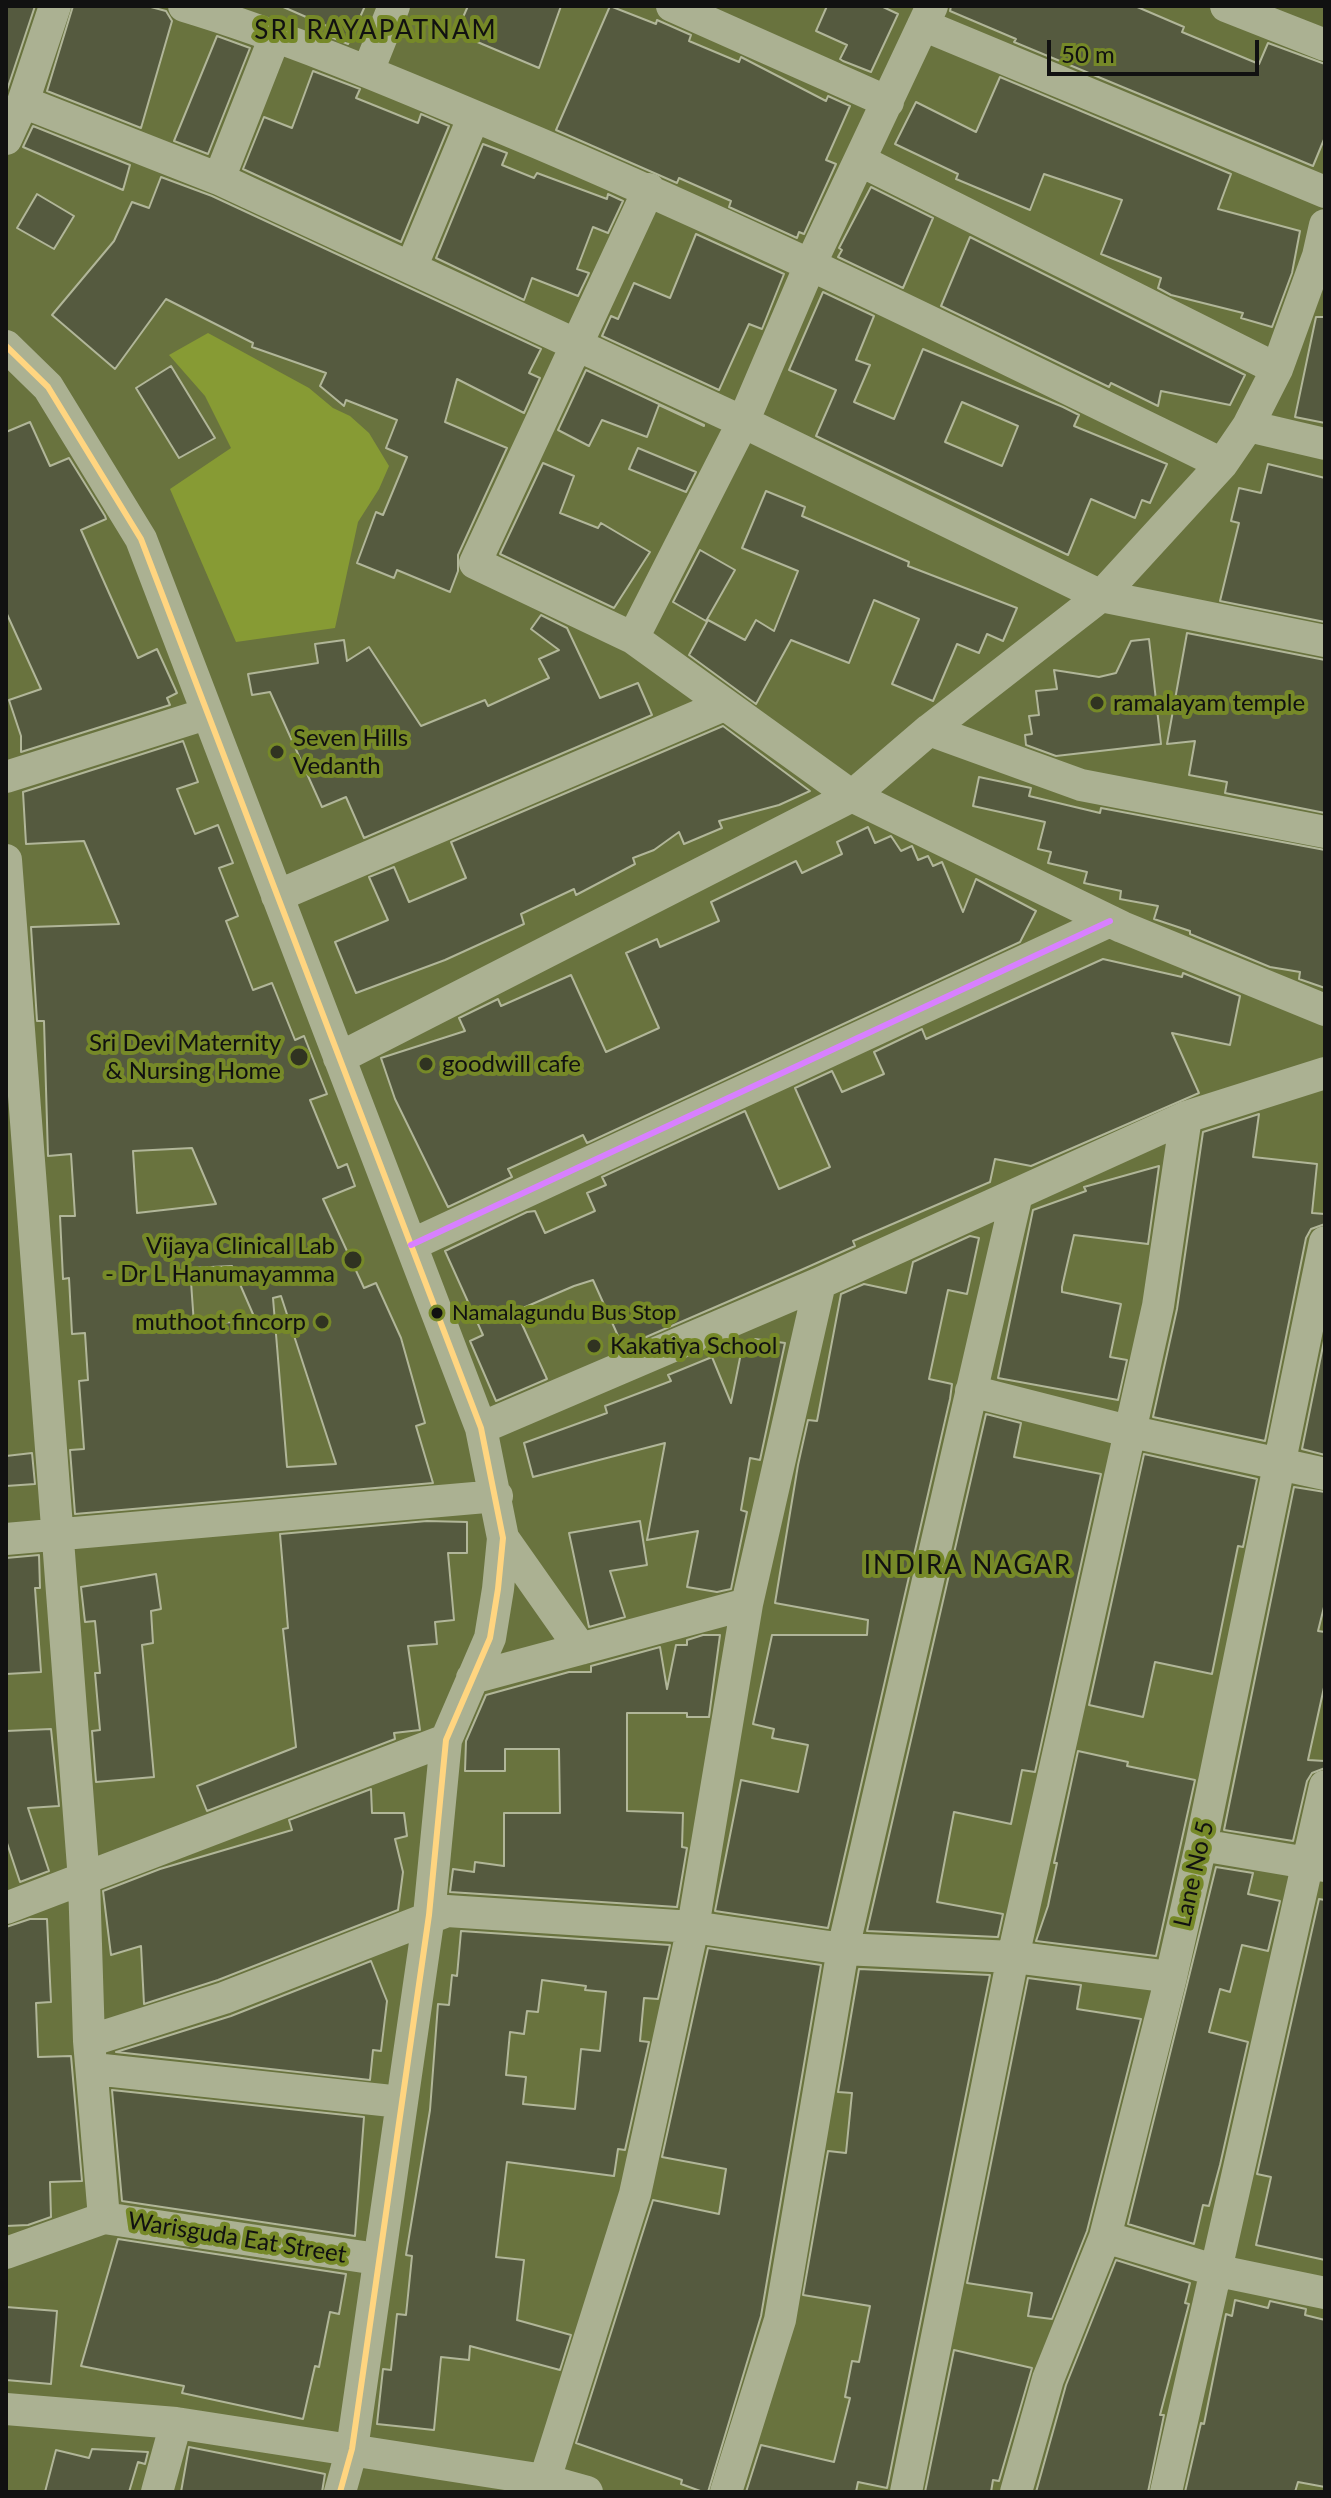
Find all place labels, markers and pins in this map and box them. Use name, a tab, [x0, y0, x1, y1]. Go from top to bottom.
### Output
place label: ramalayam temple	[1113, 689, 1305, 717]
marker: ramalayam temple	[1088, 694, 1106, 712]
place label: Seven Hills Vedanth	[293, 724, 408, 780]
marker: Seven Hills Vedanth	[268, 743, 286, 761]
place label: Sri Devi Maternity & Nursing Home	[89, 1029, 281, 1085]
marker: Sri Devi Maternity & Nursing Home	[288, 1046, 310, 1068]
place label: goodwill cafe	[442, 1050, 581, 1078]
marker: goodwill cafe	[417, 1055, 435, 1073]
place label: Vijaya Clinical Lab - Dr L Hanumayamma	[105, 1232, 335, 1288]
marker: Vijaya Clinical Lab - Dr L Hanumayamma	[342, 1249, 364, 1271]
place label: Namalagundu Bus Stop	[452, 1300, 676, 1326]
marker: Namalagundu Bus Stop	[429, 1305, 445, 1321]
place label: muthoot fincorp	[135, 1308, 306, 1336]
marker: muthoot fincorp	[313, 1313, 331, 1331]
place label: Kakatiya School	[610, 1332, 777, 1360]
marker: Kakatiya School	[585, 1337, 603, 1355]

